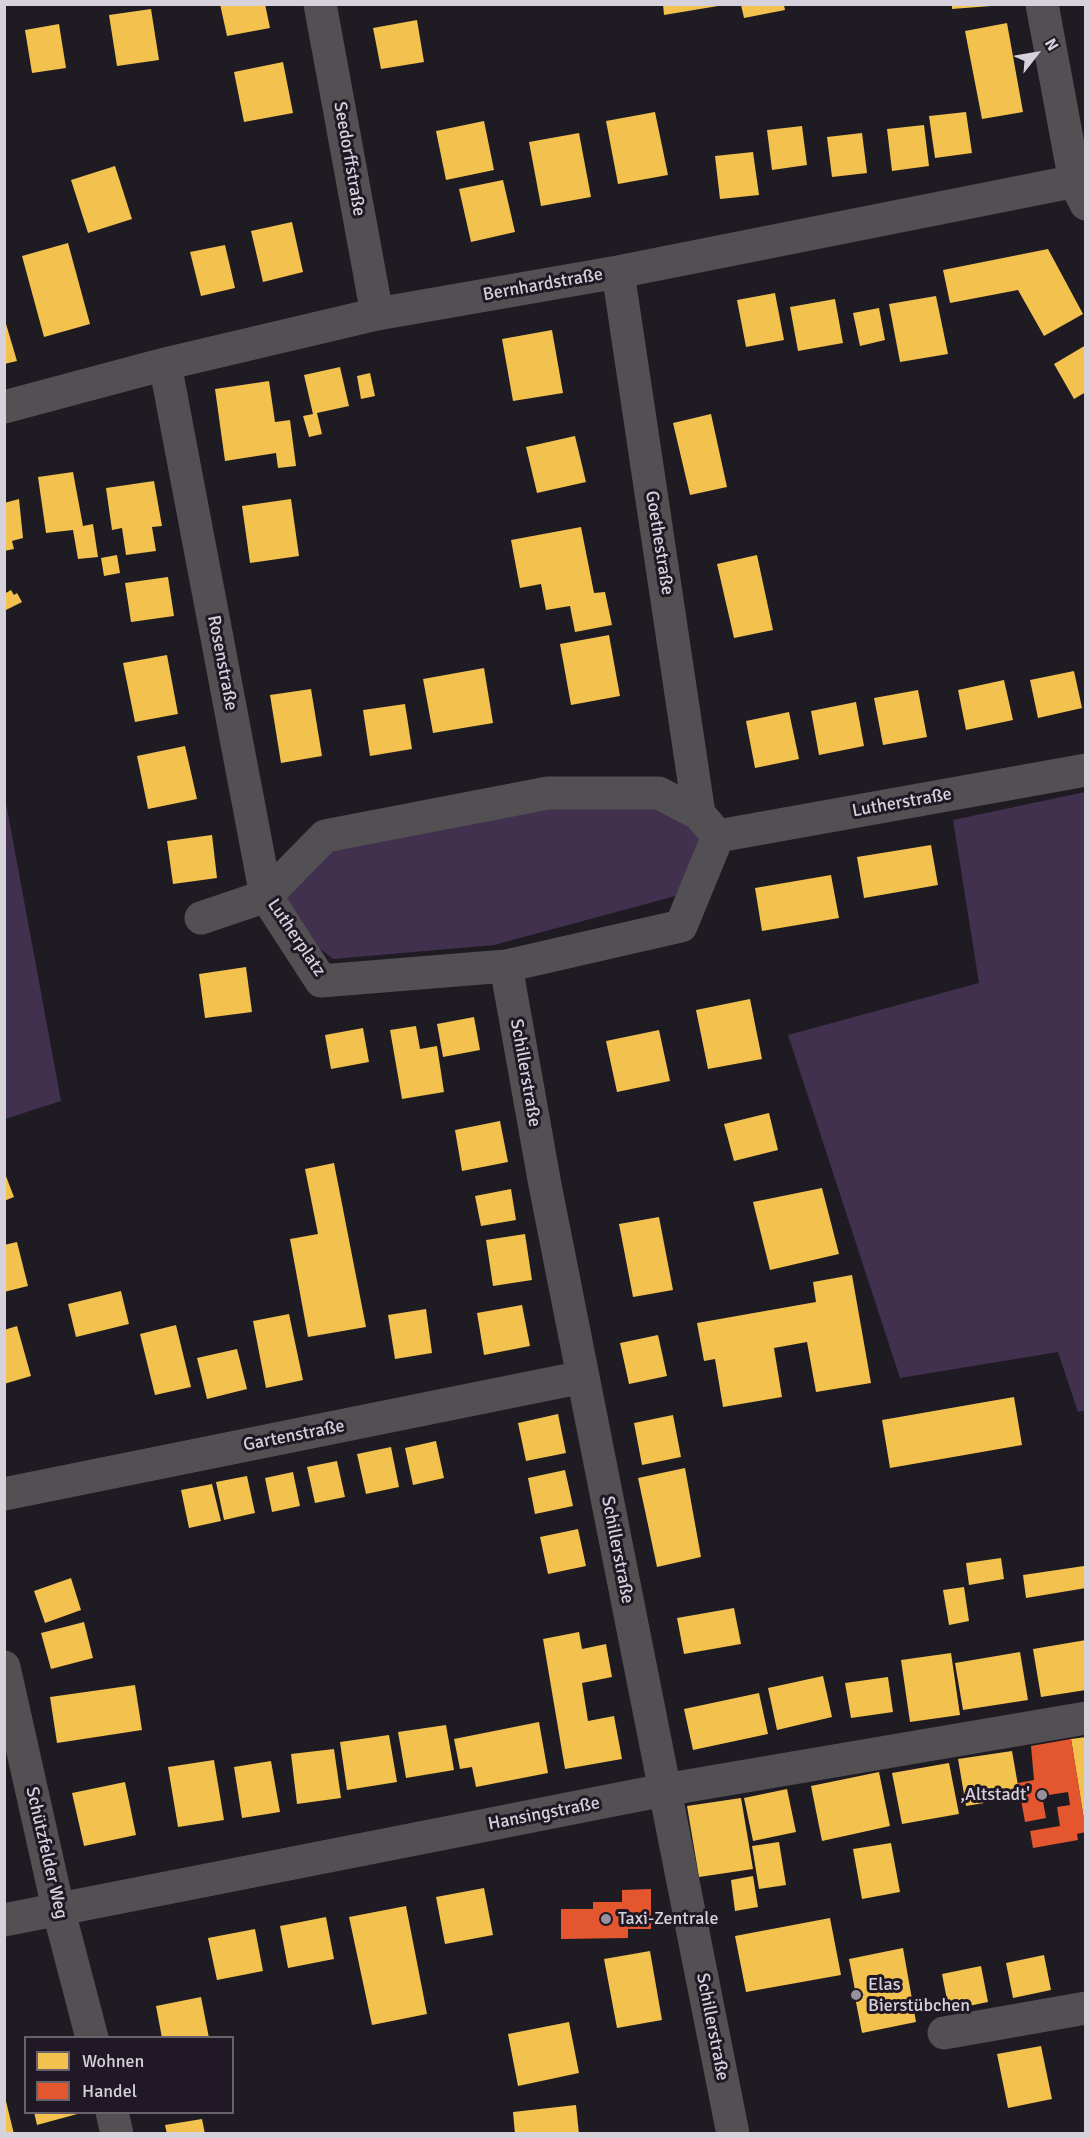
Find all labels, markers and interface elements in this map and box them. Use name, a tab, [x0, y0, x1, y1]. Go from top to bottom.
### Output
north arrow	[1006, 24, 1066, 84]
text: N	[1040, 35, 1063, 55]
street label: Seedorffstraße	[328, 100, 370, 218]
street label: Bernhardstraße	[481, 264, 605, 306]
street label: Goethestraße	[640, 489, 678, 597]
street label: Rosenstraße	[202, 613, 242, 713]
street label: Lutherstraße	[851, 784, 953, 822]
street label: Lutherplatz	[262, 895, 330, 981]
street label: Schillerstraße	[505, 1017, 545, 1129]
street label: Gartenstraße	[242, 1416, 346, 1456]
street label: Schillerstraße	[596, 1494, 638, 1606]
place label: ,Altstadt'	[960, 1784, 1030, 1806]
street label: Schützfelder Weg	[20, 1785, 72, 1921]
marker: ,Altstadt'	[1035, 1788, 1049, 1802]
street label: Hansingstraße	[486, 1793, 602, 1835]
place label: Taxi-Zentrale	[618, 1908, 718, 1930]
marker: Taxi-Zentrale	[599, 1912, 613, 1926]
street label: Schillerstraße	[691, 1971, 733, 2083]
place label: Elas Bierstübchen	[868, 1974, 970, 2016]
marker: Elas Bierstübchen	[849, 1988, 863, 2002]
legend	[24, 2036, 234, 2114]
text: Wohnen	[82, 2050, 144, 2072]
text: Handel	[82, 2080, 137, 2102]

